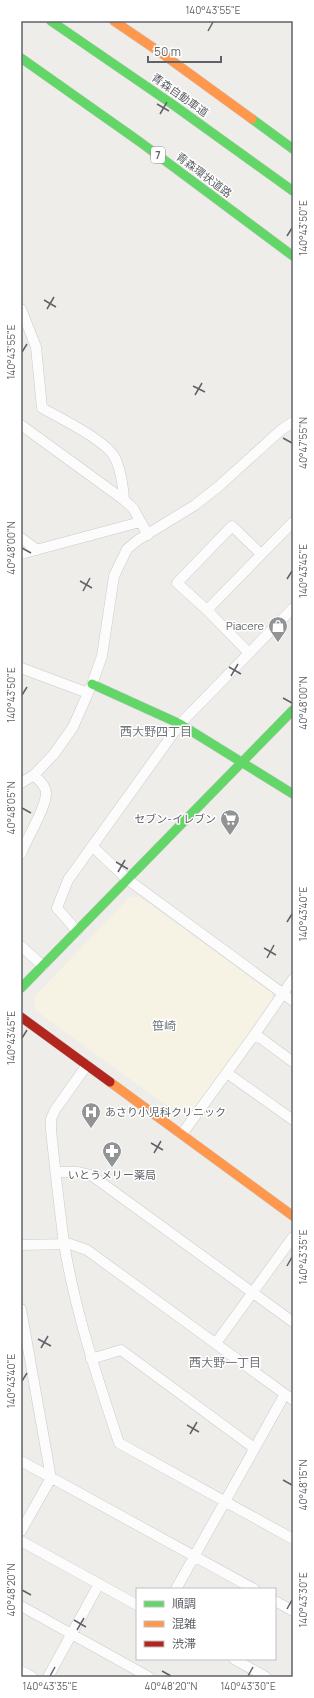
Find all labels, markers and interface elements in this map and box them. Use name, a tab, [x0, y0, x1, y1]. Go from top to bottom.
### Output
text: 140°43'55"E	[185, 3, 241, 17]
scale bar	[148, 38, 221, 64]
text: 50 m	[154, 43, 181, 60]
street label: 青森自動車道	[149, 70, 212, 120]
road number: 7	[151, 147, 165, 163]
street label: 青森環状道路	[173, 149, 235, 200]
text: 140°43'50"E	[296, 200, 310, 256]
text: 140°43'55"E	[4, 324, 18, 380]
text: 40°47'55"N	[296, 417, 310, 469]
text: 40°48'00"N	[4, 521, 18, 575]
text: 140°43'45"E	[296, 544, 310, 598]
shop icon: Piacere	[267, 615, 289, 643]
place label: Piacere	[226, 618, 265, 633]
text: 140°43'50"E	[4, 667, 18, 723]
text: 40°48'00"N	[296, 676, 310, 730]
district label: 西大野四丁目	[120, 723, 192, 740]
text: 40°48'05"N	[4, 781, 18, 834]
supermarket icon: セブン-イレブン	[219, 808, 241, 836]
place label: セブン-イレブン	[134, 811, 216, 826]
text: 140°43'40"E	[296, 887, 310, 941]
text: 140°43'45"E	[4, 1011, 18, 1065]
district label: 笹崎	[152, 1017, 176, 1034]
hospital icon: あさり小児科クリニック	[80, 1101, 102, 1129]
place label: あさり小児科クリニック	[105, 1104, 226, 1119]
pharmacy icon: いとうメリー薬局	[101, 1140, 123, 1168]
place label: いとうメリー薬局	[68, 1167, 156, 1182]
text: 140°43'35"E	[296, 1229, 310, 1284]
text: 140°43'40"E	[4, 1354, 18, 1408]
district label: 西大野一丁目	[189, 1354, 261, 1371]
text: 40°48'15"N	[296, 1459, 310, 1510]
text: 40°48'20"N	[4, 1563, 18, 1616]
text: 140°43'30"E	[296, 1572, 310, 1628]
legend	[136, 1588, 276, 1660]
text: 順調	[172, 1595, 196, 1612]
text: 混雑	[172, 1615, 196, 1632]
text: 渋滞	[172, 1635, 196, 1652]
text: 140°43'35"E	[23, 1679, 78, 1693]
text: 40°48'20"N	[145, 1679, 198, 1693]
text: 140°43'30"E	[220, 1679, 276, 1693]

